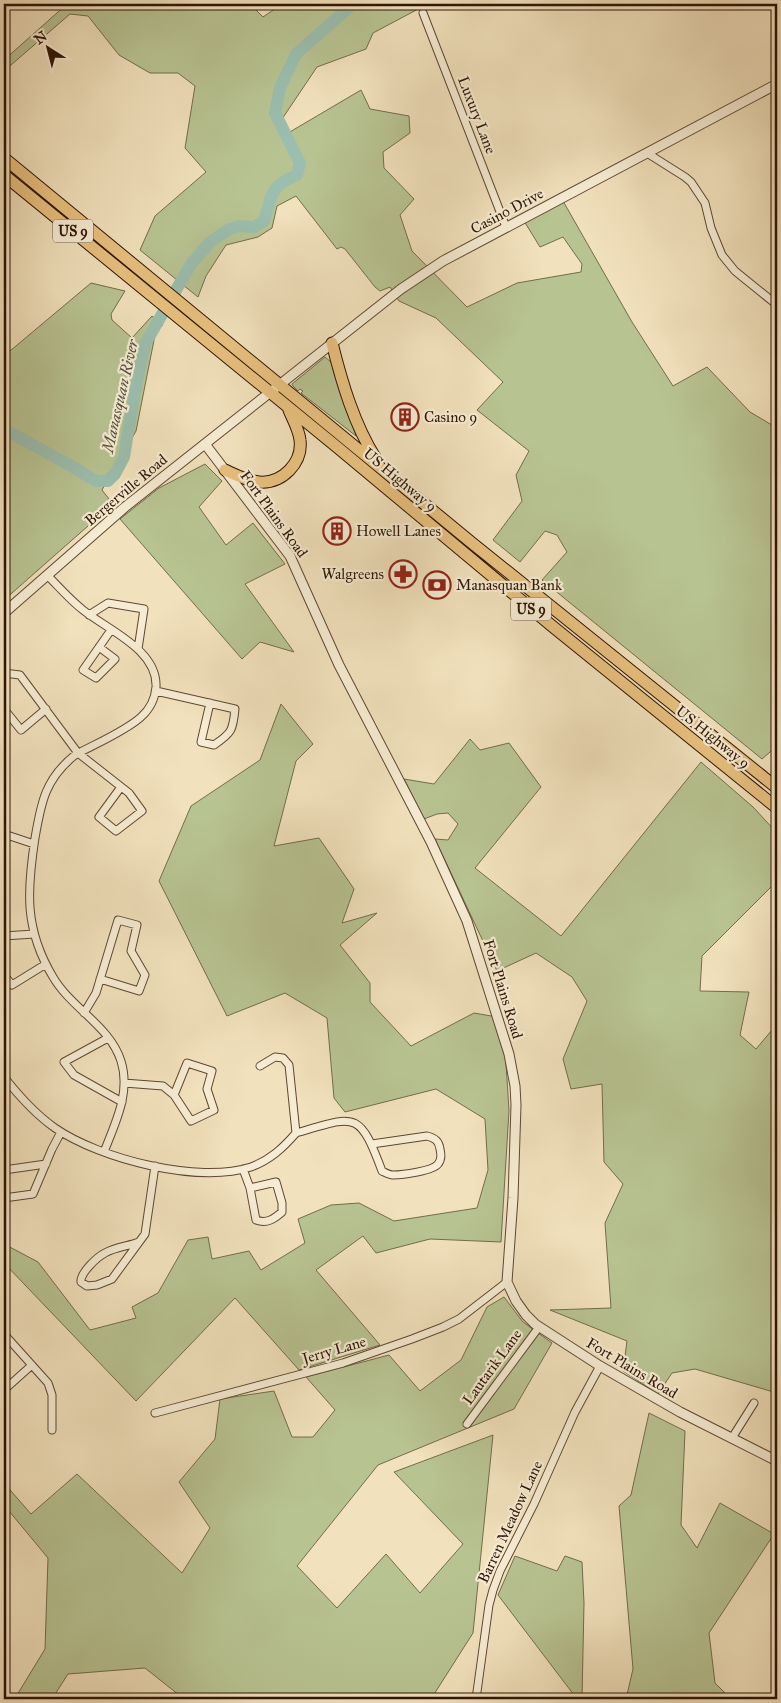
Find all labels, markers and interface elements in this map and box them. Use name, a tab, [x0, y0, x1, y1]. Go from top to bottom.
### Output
north arrow	[22, 22, 72, 72]
text: N	[31, 27, 51, 48]
street label: Luxury Lane	[454, 74, 500, 156]
street label: Casino Drive	[468, 184, 546, 238]
road number: US 9	[53, 220, 93, 242]
water label: Manasquan River	[97, 336, 143, 456]
building icon: Casino 9	[390, 402, 420, 432]
place label: Casino 9	[424, 408, 477, 426]
street label: US Highway 9	[360, 444, 440, 516]
street label: Bergerville Road	[81, 450, 171, 530]
street label: Fort Plains Road	[236, 467, 312, 561]
building icon: Howell Lanes	[322, 516, 352, 546]
place label: Howell Lanes	[356, 522, 441, 540]
pharmacy icon: Walgreens	[388, 559, 418, 589]
place label: Walgreens	[321, 565, 384, 583]
bank icon: Manasquan Bank	[422, 570, 452, 600]
place label: Manasquan Bank	[456, 576, 562, 595]
road number: US 9	[511, 598, 551, 620]
street label: US Highway 9	[672, 702, 754, 772]
street label: Fort Plains Road	[479, 937, 527, 1041]
street label: Lautarik Lane	[459, 1326, 525, 1408]
street label: Jerry Lane	[298, 1332, 368, 1369]
street label: Fort Plains Road	[583, 1334, 681, 1403]
street label: Barren Meadow Lane	[474, 1458, 546, 1586]

